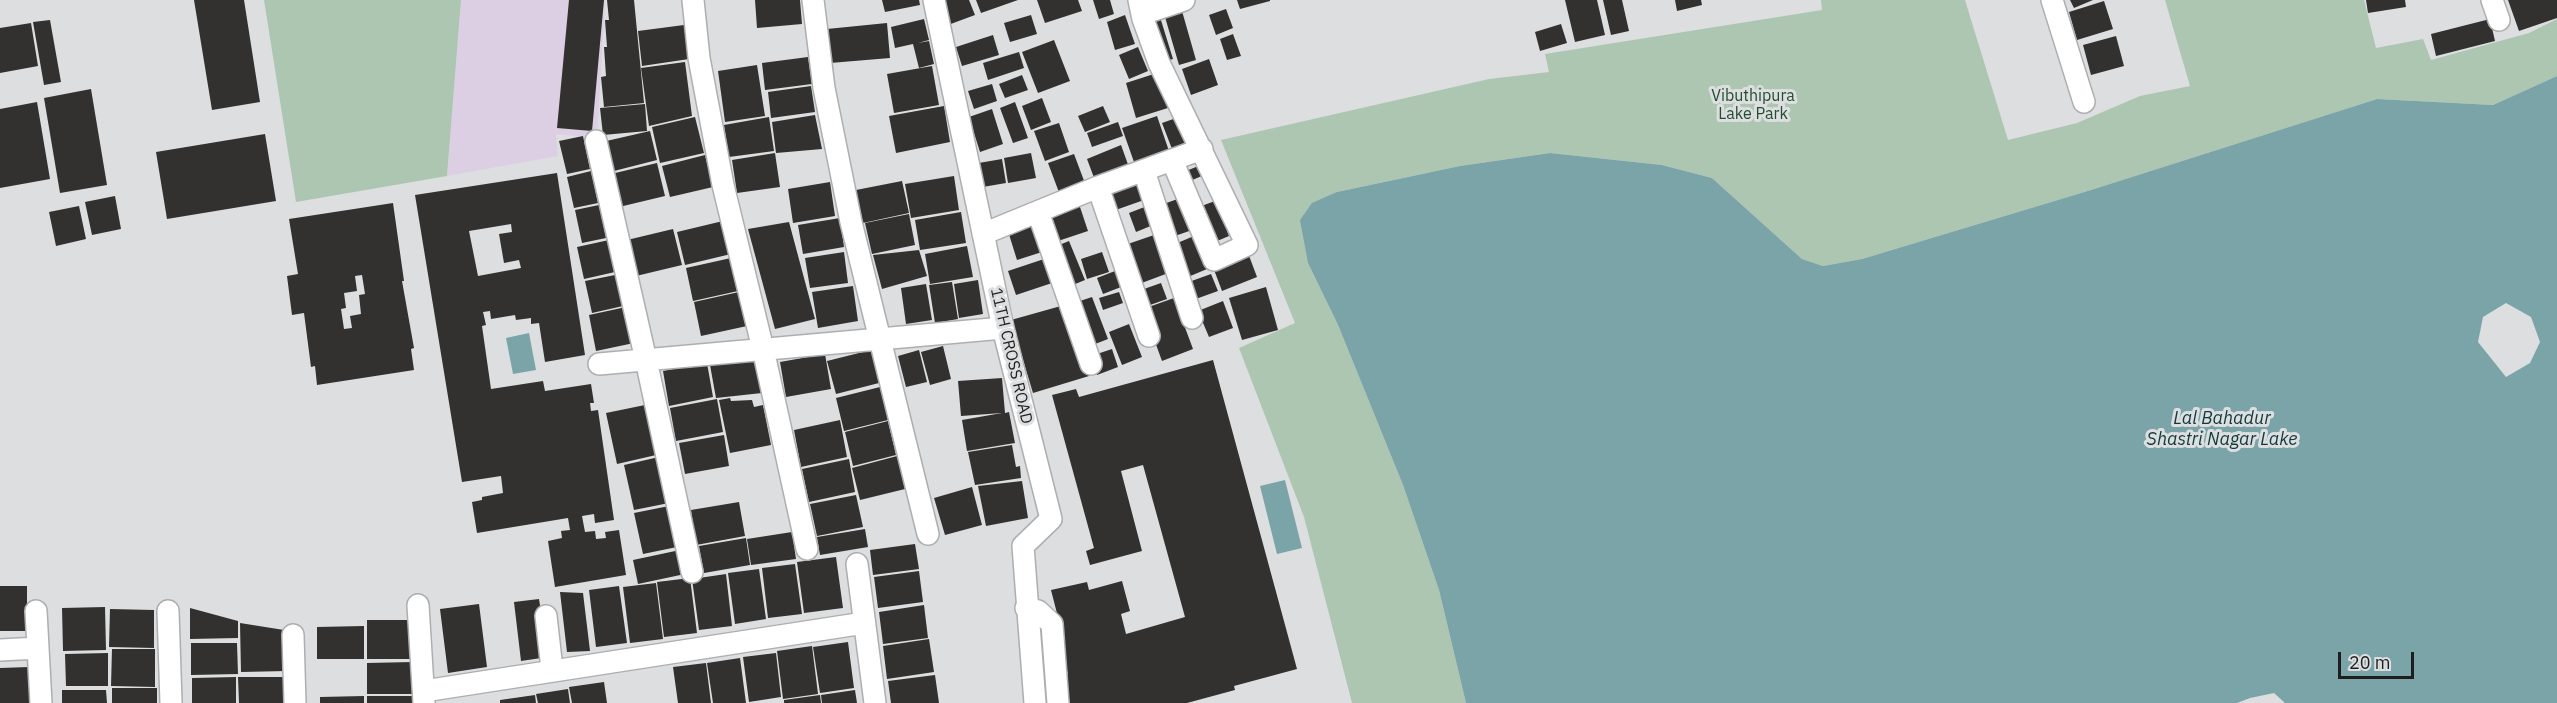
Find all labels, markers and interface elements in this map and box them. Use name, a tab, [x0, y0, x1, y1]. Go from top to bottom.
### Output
park label: Vibuthipura Lake Park	[1711, 86, 1795, 124]
street label: 11TH CROSS ROAD	[986, 286, 1036, 426]
water label: Lal Bahadur Shastri Nagar Lake	[2147, 408, 2297, 450]
scale bar	[2341, 640, 2418, 678]
text: 20 m	[2349, 651, 2391, 674]

